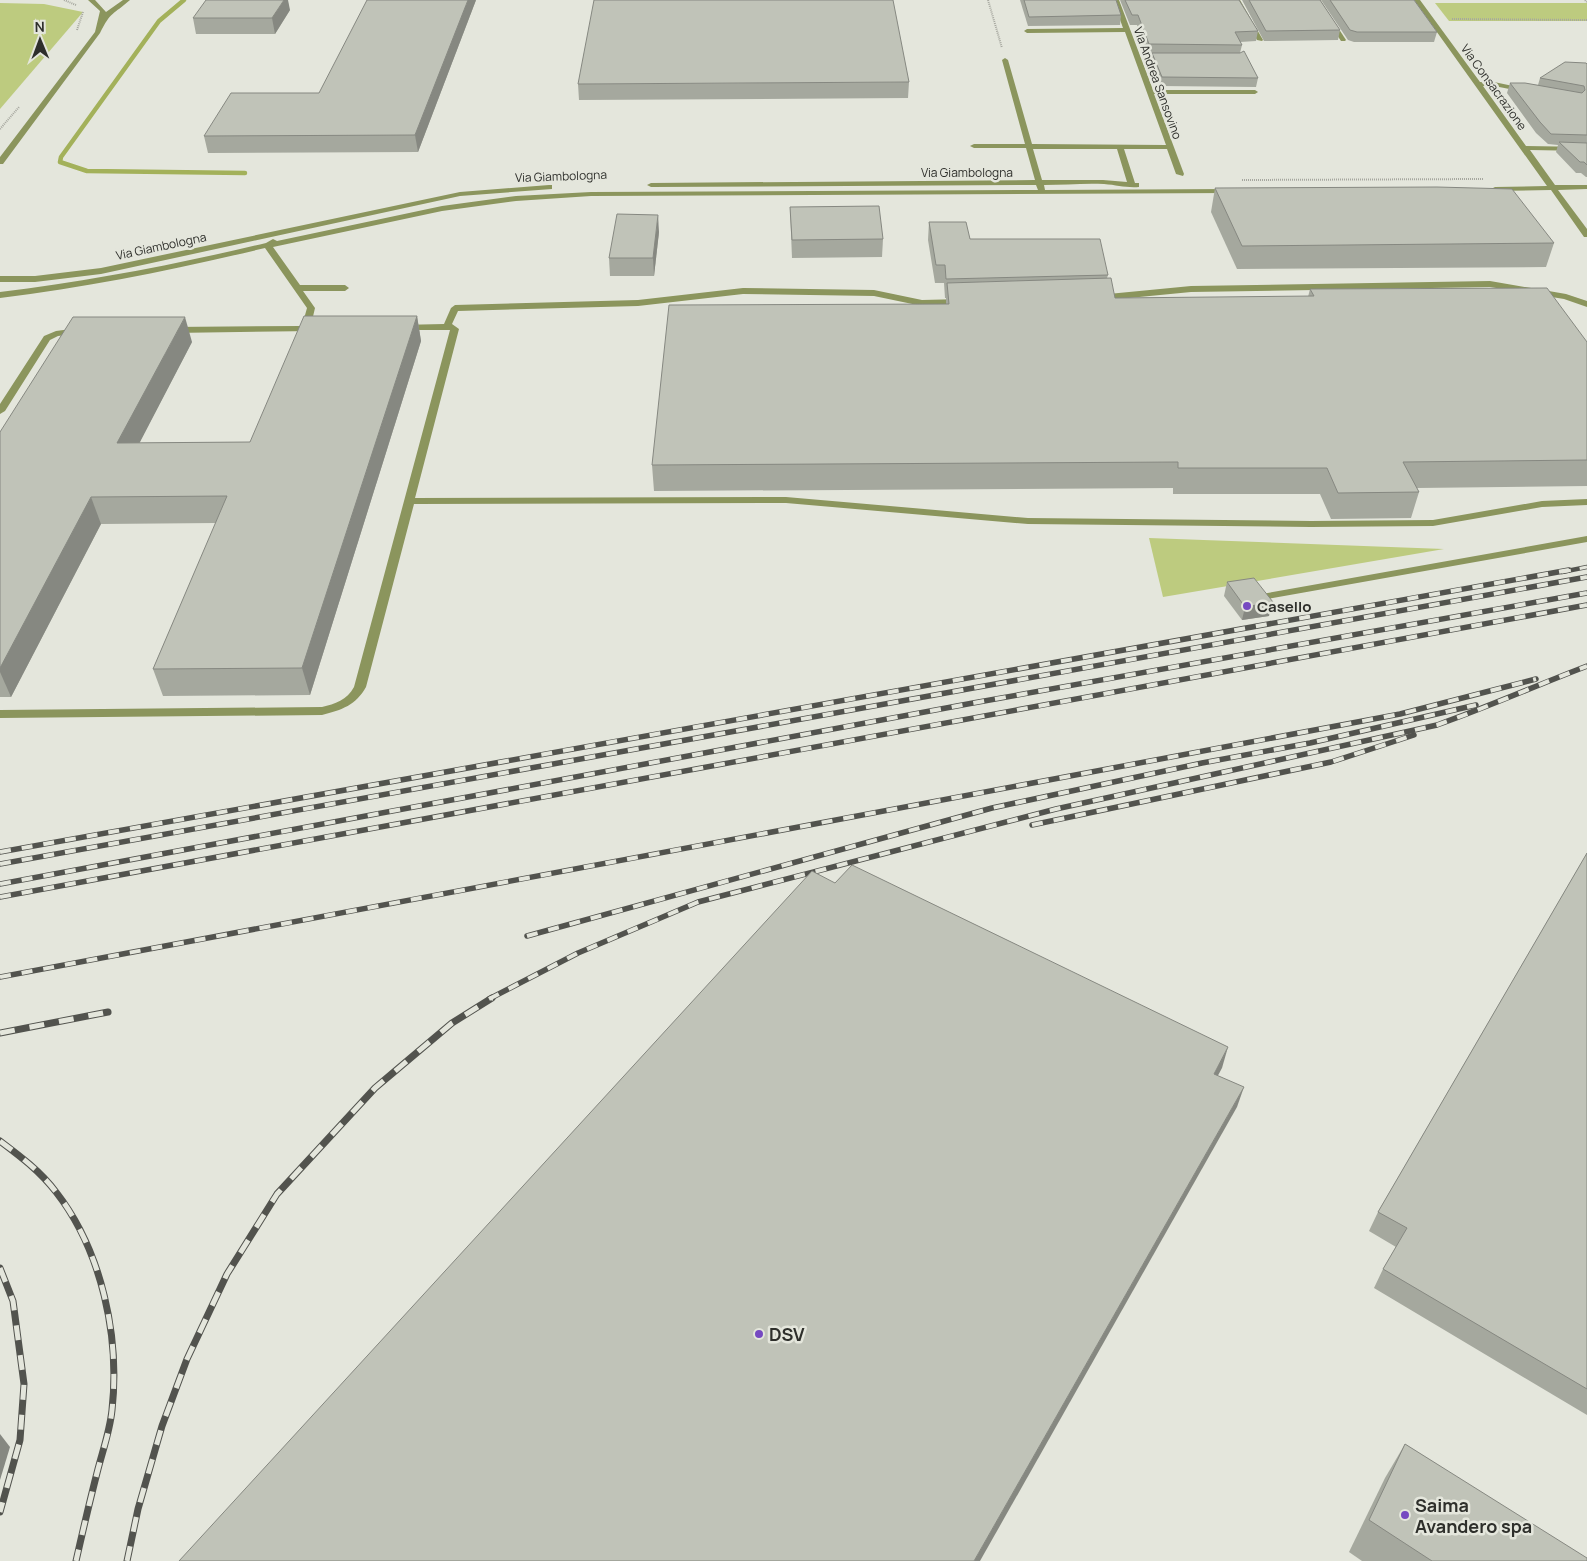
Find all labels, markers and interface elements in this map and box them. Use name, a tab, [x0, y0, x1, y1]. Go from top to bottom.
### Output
north arrow	[15, 15, 65, 65]
text: N	[35, 17, 45, 36]
street label: Via Andrea Sansovino	[1130, 25, 1186, 141]
street label: Via Consacrazione	[1457, 41, 1531, 133]
street label: Via Giambologna	[921, 164, 1013, 181]
street label: Via Giambologna	[515, 166, 607, 186]
street label: Via Giambologna	[114, 228, 208, 264]
place label: Casello	[1257, 596, 1312, 617]
marker: Casello	[1241, 600, 1253, 612]
place label: DSV	[769, 1322, 805, 1346]
marker: DSV	[753, 1328, 765, 1340]
place label: Saima Avandero spa	[1415, 1493, 1532, 1538]
marker: Saima Avandero spa	[1399, 1509, 1411, 1521]

